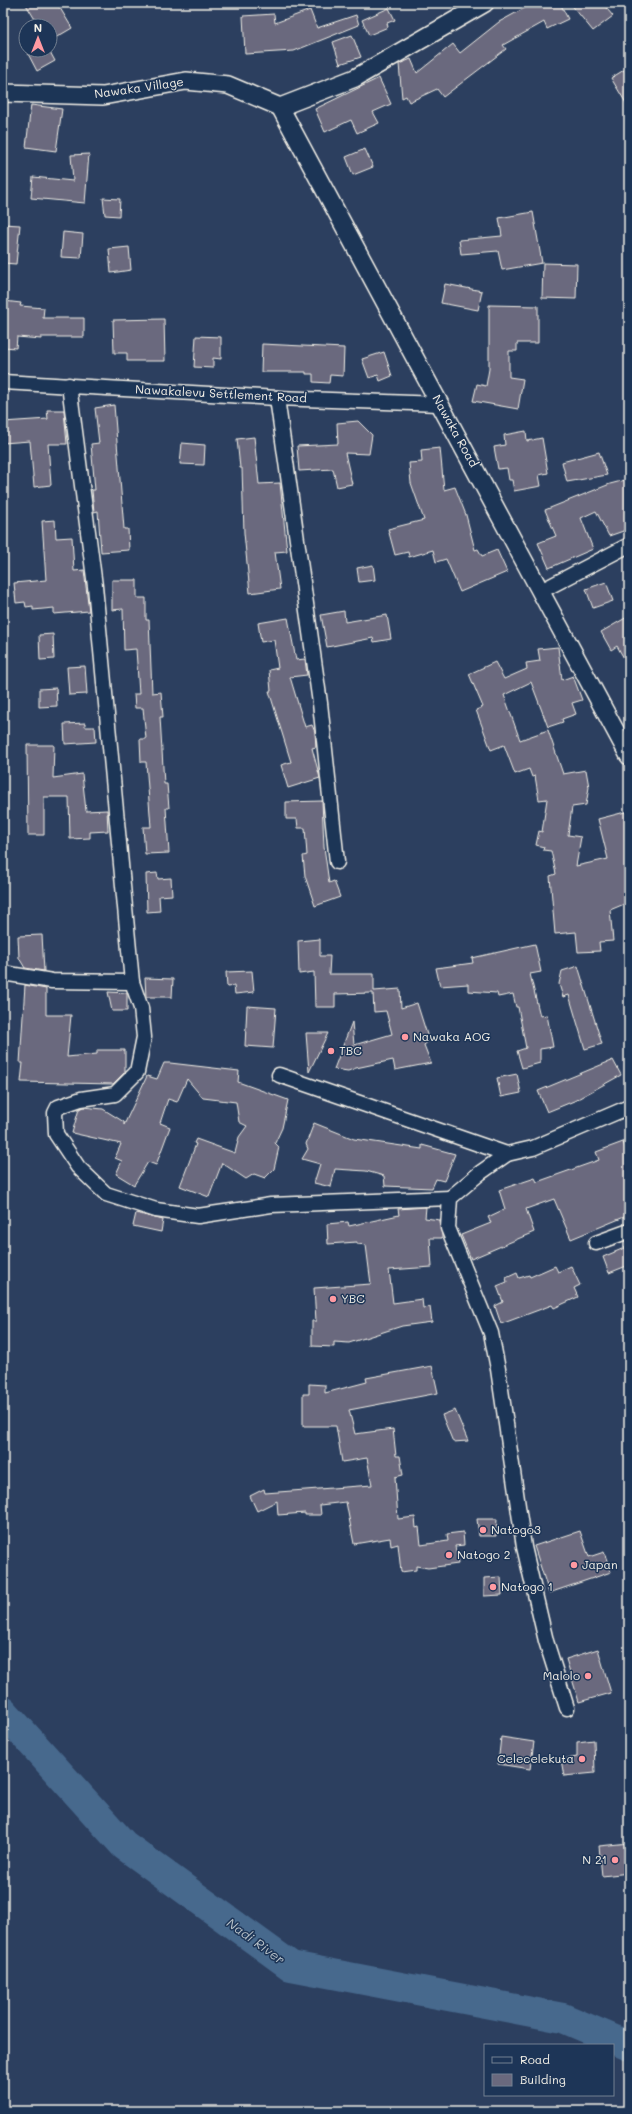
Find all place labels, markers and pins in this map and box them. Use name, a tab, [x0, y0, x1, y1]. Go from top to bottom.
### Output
place label: Nawaka AOG	[413, 1028, 491, 1044]
marker: Nawaka AOG	[400, 1032, 410, 1042]
place label: TBC	[339, 1042, 362, 1058]
marker: TBC	[326, 1046, 336, 1056]
place label: YBC	[341, 1290, 365, 1306]
marker: YBC	[328, 1294, 338, 1304]
place label: Natogo3	[491, 1521, 541, 1537]
marker: Natogo3	[478, 1525, 488, 1535]
place label: Natogo 2	[457, 1546, 510, 1562]
marker: Natogo 2	[444, 1550, 454, 1560]
place label: Japan	[582, 1556, 618, 1572]
marker: Japan	[569, 1560, 579, 1570]
place label: Natogo 1	[501, 1578, 553, 1594]
marker: Natogo 1	[488, 1582, 498, 1592]
place label: Malolo	[543, 1667, 580, 1683]
marker: Malolo	[583, 1671, 593, 1681]
place label: Celecelekuta	[497, 1750, 574, 1766]
marker: Celecelekuta	[577, 1754, 587, 1764]
place label: N 21	[582, 1851, 607, 1867]
marker: N 21	[610, 1855, 620, 1865]

